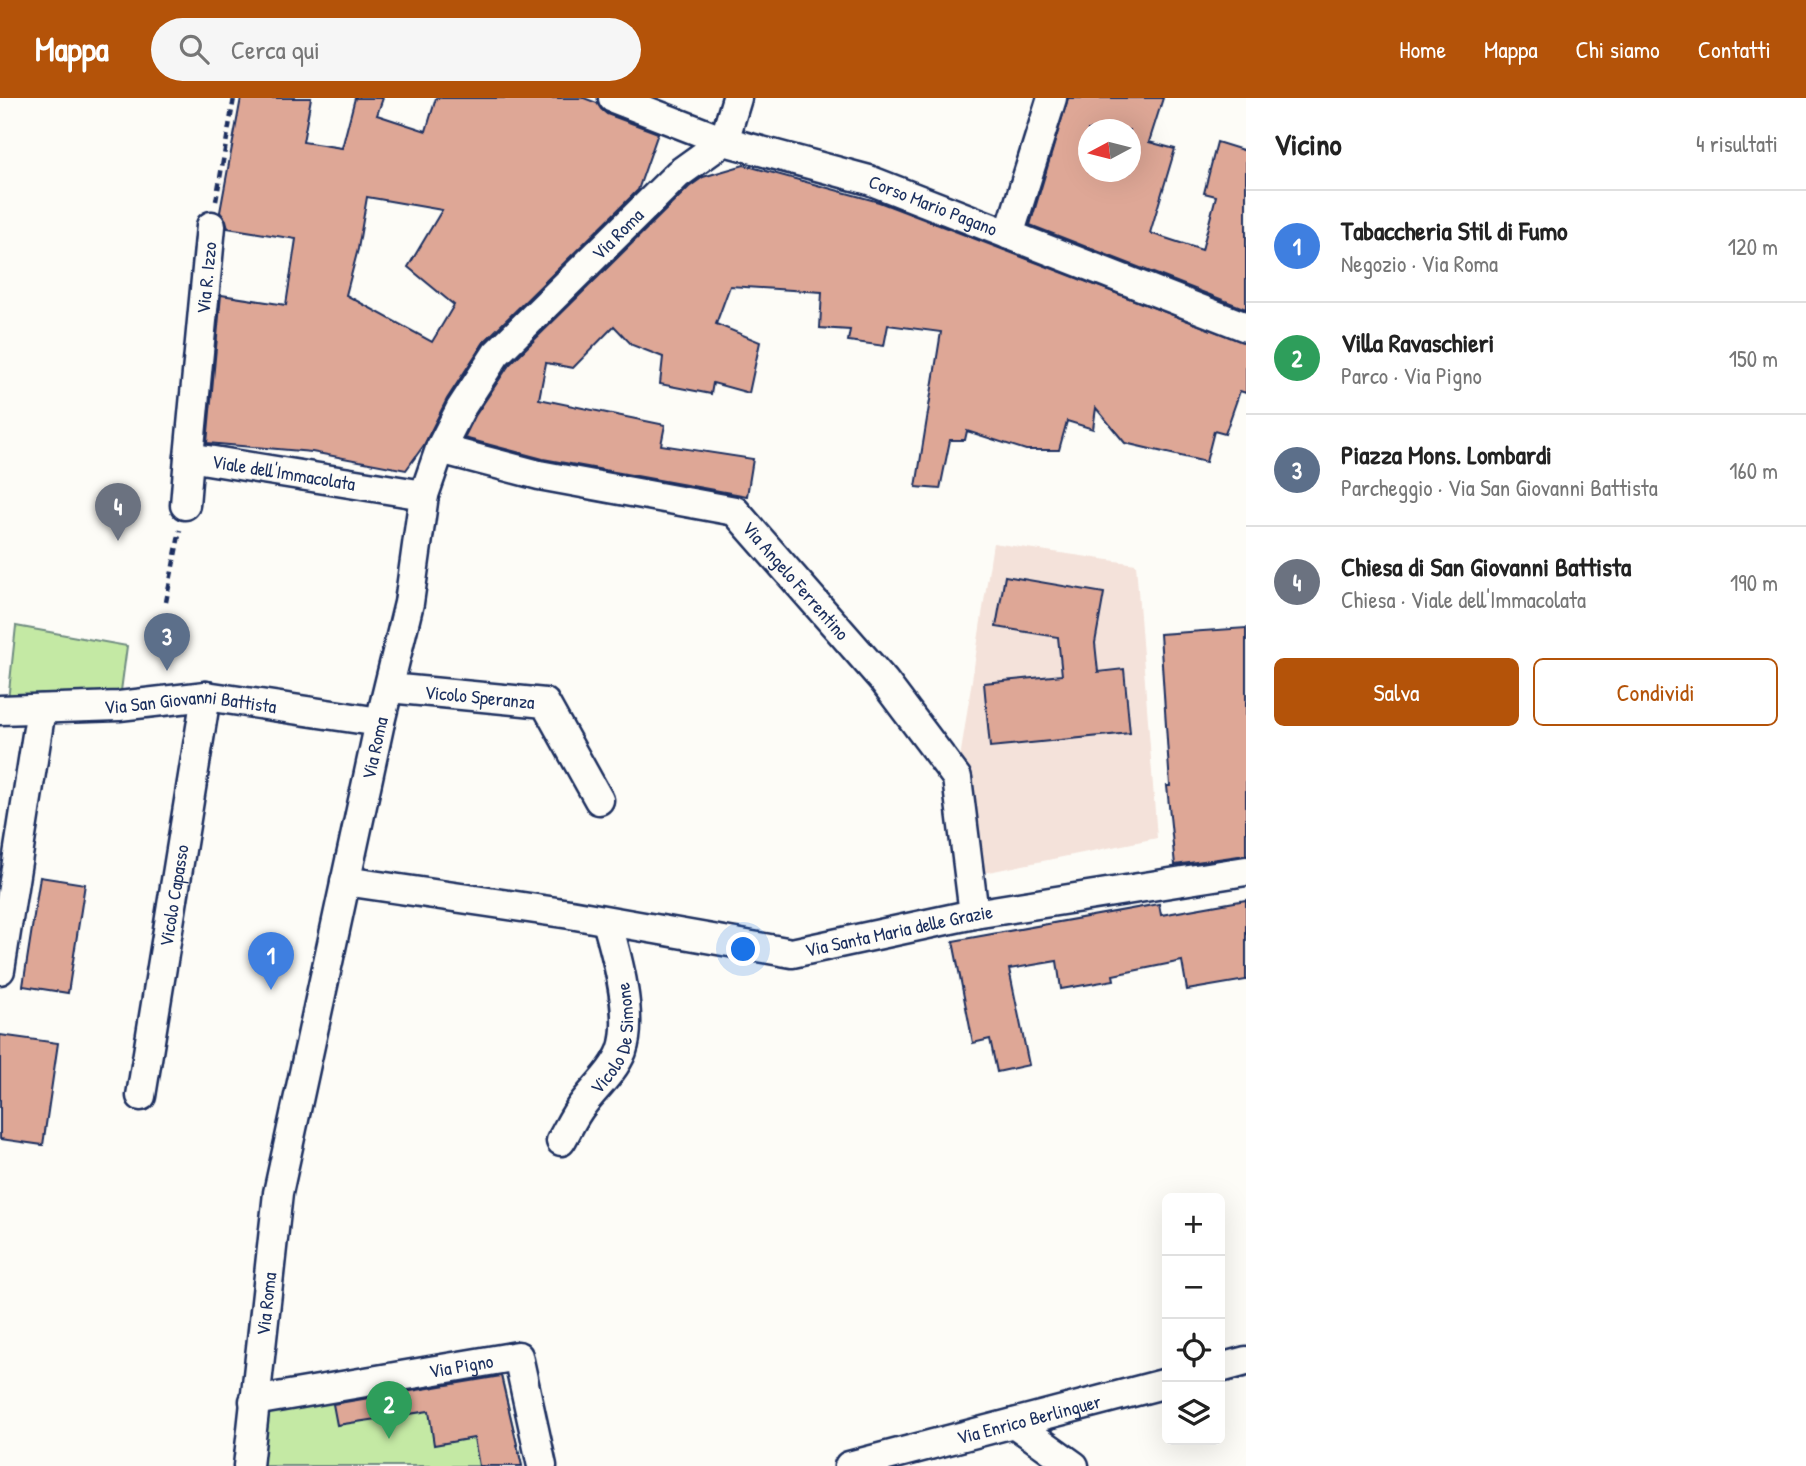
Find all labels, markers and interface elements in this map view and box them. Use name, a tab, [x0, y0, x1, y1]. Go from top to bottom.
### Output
search box	[151, 18, 641, 81]
text: Mappa	[35, 27, 109, 71]
icon: search	[175, 30, 213, 68]
text: Cerca qui	[231, 32, 320, 67]
text: Home	[1399, 33, 1446, 65]
text: Mappa	[1484, 33, 1538, 65]
text: Chi siamo	[1576, 33, 1660, 65]
text: Contatti	[1698, 33, 1771, 65]
north arrow	[1078, 119, 1141, 182]
text: Vicino	[1274, 124, 1342, 164]
text: 4 risultati	[1696, 128, 1778, 159]
street label: Corso Mario Pagano	[865, 168, 1001, 242]
street label: Via Roma	[586, 202, 650, 265]
text: Tabaccheria Stil di Fumo	[1341, 213, 1568, 248]
text: 1	[1293, 231, 1301, 262]
text: 120 m	[1728, 231, 1778, 262]
street label: Via R. Izzo	[190, 240, 222, 315]
text: Negozio · Via Roma	[1341, 248, 1498, 279]
text: Villa Ravaschieri	[1341, 325, 1494, 360]
text: 2	[1292, 343, 1302, 374]
text: 150 m	[1729, 343, 1778, 374]
text: Parco · Via Pigno	[1341, 360, 1482, 391]
text: Piazza Mons. Lombardi	[1341, 437, 1552, 472]
street label: Viale dell'Immacolata	[210, 448, 358, 497]
text: 3	[1292, 455, 1302, 486]
text: 160 m	[1729, 455, 1778, 486]
text: Parcheggio · Via San Giovanni Battista	[1341, 472, 1658, 503]
pin: 4	[95, 483, 141, 541]
street label: Via Angelo Ferrentino	[737, 515, 855, 646]
text: Chiesa di San Giovanni Battista	[1341, 549, 1631, 584]
text: 4	[1293, 567, 1301, 598]
text: 190 m	[1730, 567, 1778, 598]
text: Chiesa · Viale dell'Immacolata	[1341, 584, 1586, 615]
pin: 3	[144, 613, 190, 671]
button: Salva	[1274, 658, 1519, 726]
button: Condividi	[1533, 658, 1778, 726]
street label: Vicolo Speranza	[423, 678, 536, 715]
street label: Via San Giovanni Battista	[104, 683, 279, 719]
street label: Via Roma	[355, 713, 394, 782]
street label: Vicolo Capasso	[152, 842, 195, 949]
street label: Via Santa Maria delle Grazie	[803, 898, 995, 963]
pin: 1	[248, 932, 294, 990]
your location	[726, 932, 760, 966]
street label: Vicolo De Simone	[584, 980, 639, 1099]
map controls	[1162, 1193, 1225, 1445]
button: +	[1162, 1193, 1225, 1256]
button: −	[1162, 1256, 1225, 1319]
street label: Via Roma	[249, 1270, 282, 1337]
button: locate	[1162, 1319, 1225, 1382]
street label: Via Pigno	[427, 1347, 496, 1384]
pin: 2	[366, 1381, 412, 1439]
button: layers	[1162, 1382, 1225, 1445]
street label: Via Enrico Berlinguer	[954, 1388, 1105, 1450]

